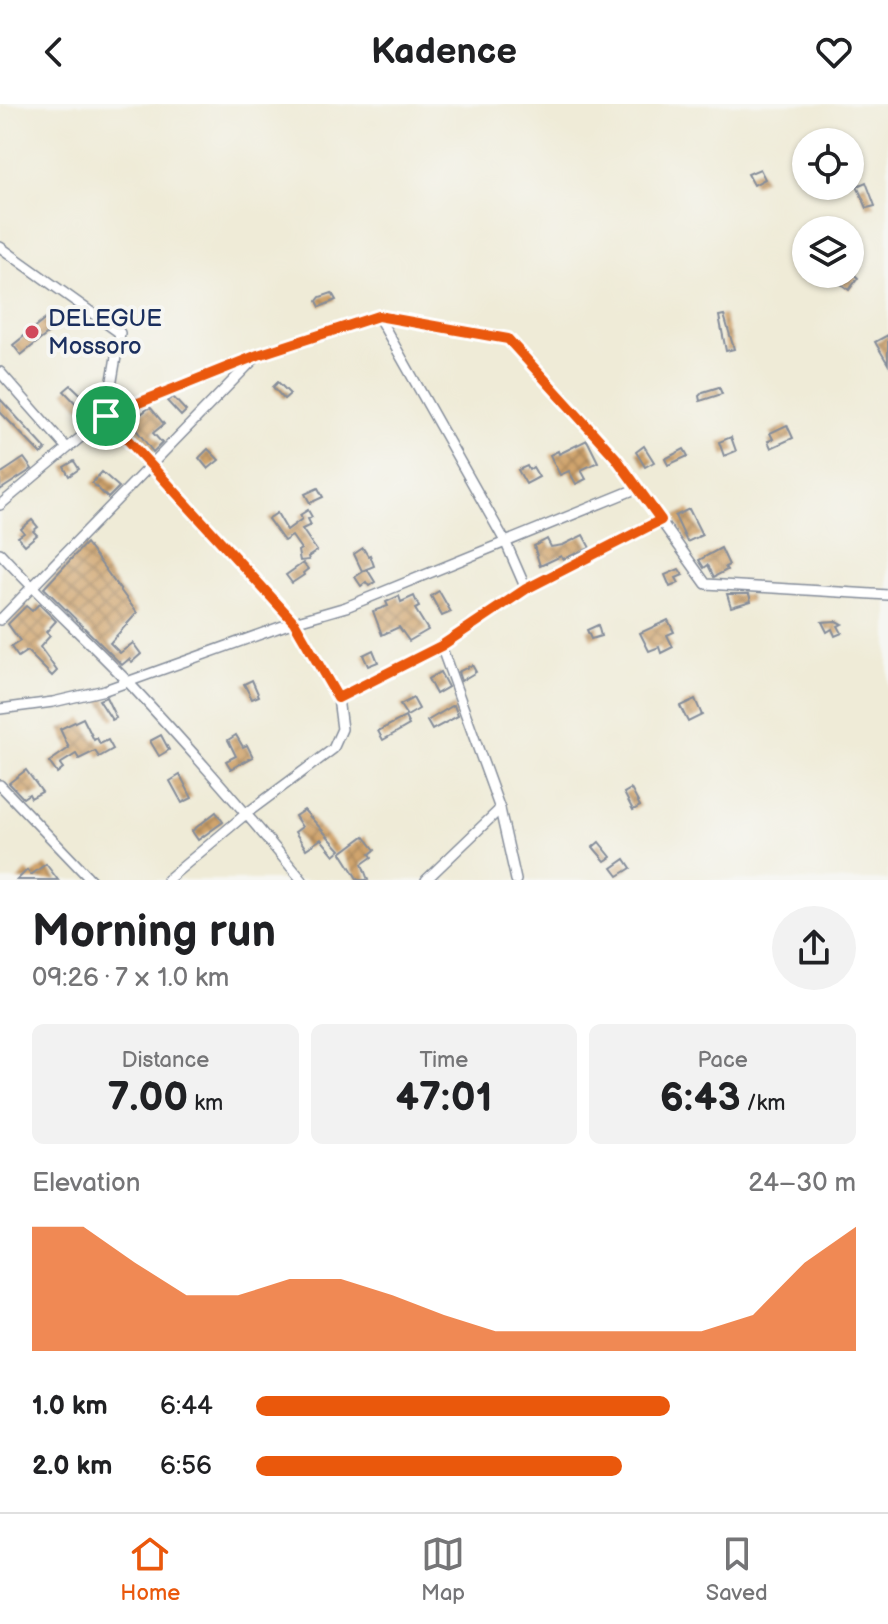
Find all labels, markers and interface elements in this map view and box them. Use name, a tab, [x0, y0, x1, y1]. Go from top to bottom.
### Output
icon: back	[32, 30, 76, 74]
icon: heart	[812, 30, 856, 74]
text: Kadence	[371, 31, 517, 74]
map controls	[792, 128, 864, 288]
button: locate	[792, 128, 864, 200]
button: layers	[792, 216, 864, 288]
place label: DELEGUE Mossoro	[48, 304, 162, 361]
marker: DELEGUE Mossoro	[23, 323, 41, 341]
pin	[72, 382, 140, 450]
icon: arrive	[84, 394, 128, 438]
text: Morning run	[32, 906, 276, 959]
button: share	[772, 906, 856, 990]
text: 09:26 · 7 × 1.0 km	[32, 963, 229, 994]
text: Distance	[121, 1047, 209, 1074]
text: Time	[420, 1047, 468, 1074]
text: Pace	[698, 1047, 748, 1074]
text: 7.00	[108, 1074, 188, 1122]
text: 47:01	[395, 1074, 492, 1122]
text: 6:43	[660, 1074, 741, 1122]
text: km	[188, 1090, 223, 1117]
text: /km	[741, 1090, 785, 1117]
text: Elevation	[32, 1168, 140, 1199]
text: 24–30 m	[748, 1168, 856, 1199]
text: 1.0 km	[32, 1391, 108, 1422]
text: 6:44	[160, 1391, 213, 1422]
text: 2.0 km	[32, 1451, 112, 1482]
text: 6:56	[160, 1451, 212, 1482]
tab: Home	[120, 1532, 180, 1607]
tab: Map	[421, 1532, 465, 1607]
tab: Saved	[706, 1532, 768, 1607]

